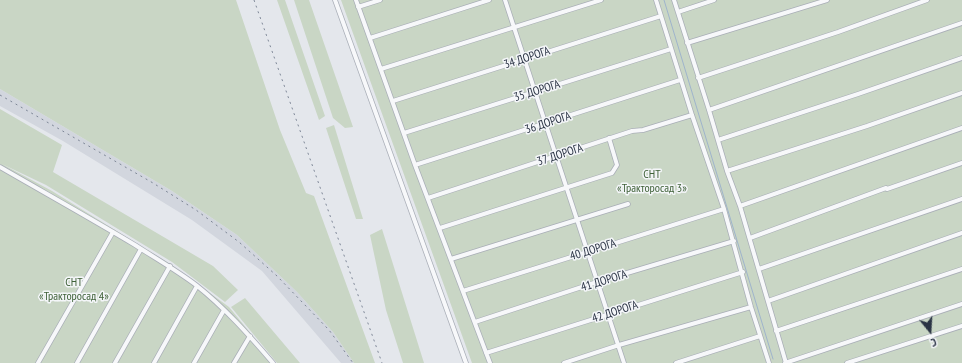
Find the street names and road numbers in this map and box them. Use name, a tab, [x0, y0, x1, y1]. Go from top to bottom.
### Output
street label: 34 ДОРОГА	[502, 44, 552, 72]
street label: 35 ДОРОГА	[512, 77, 562, 105]
street label: 36 ДОРОГА	[523, 109, 573, 137]
street label: 37 ДОРОГА	[535, 141, 585, 169]
street label: 40 ДОРОГА	[568, 236, 618, 264]
street label: 41 ДОРОГА	[579, 267, 629, 295]
street label: 42 ДОРОГА	[590, 298, 640, 326]

